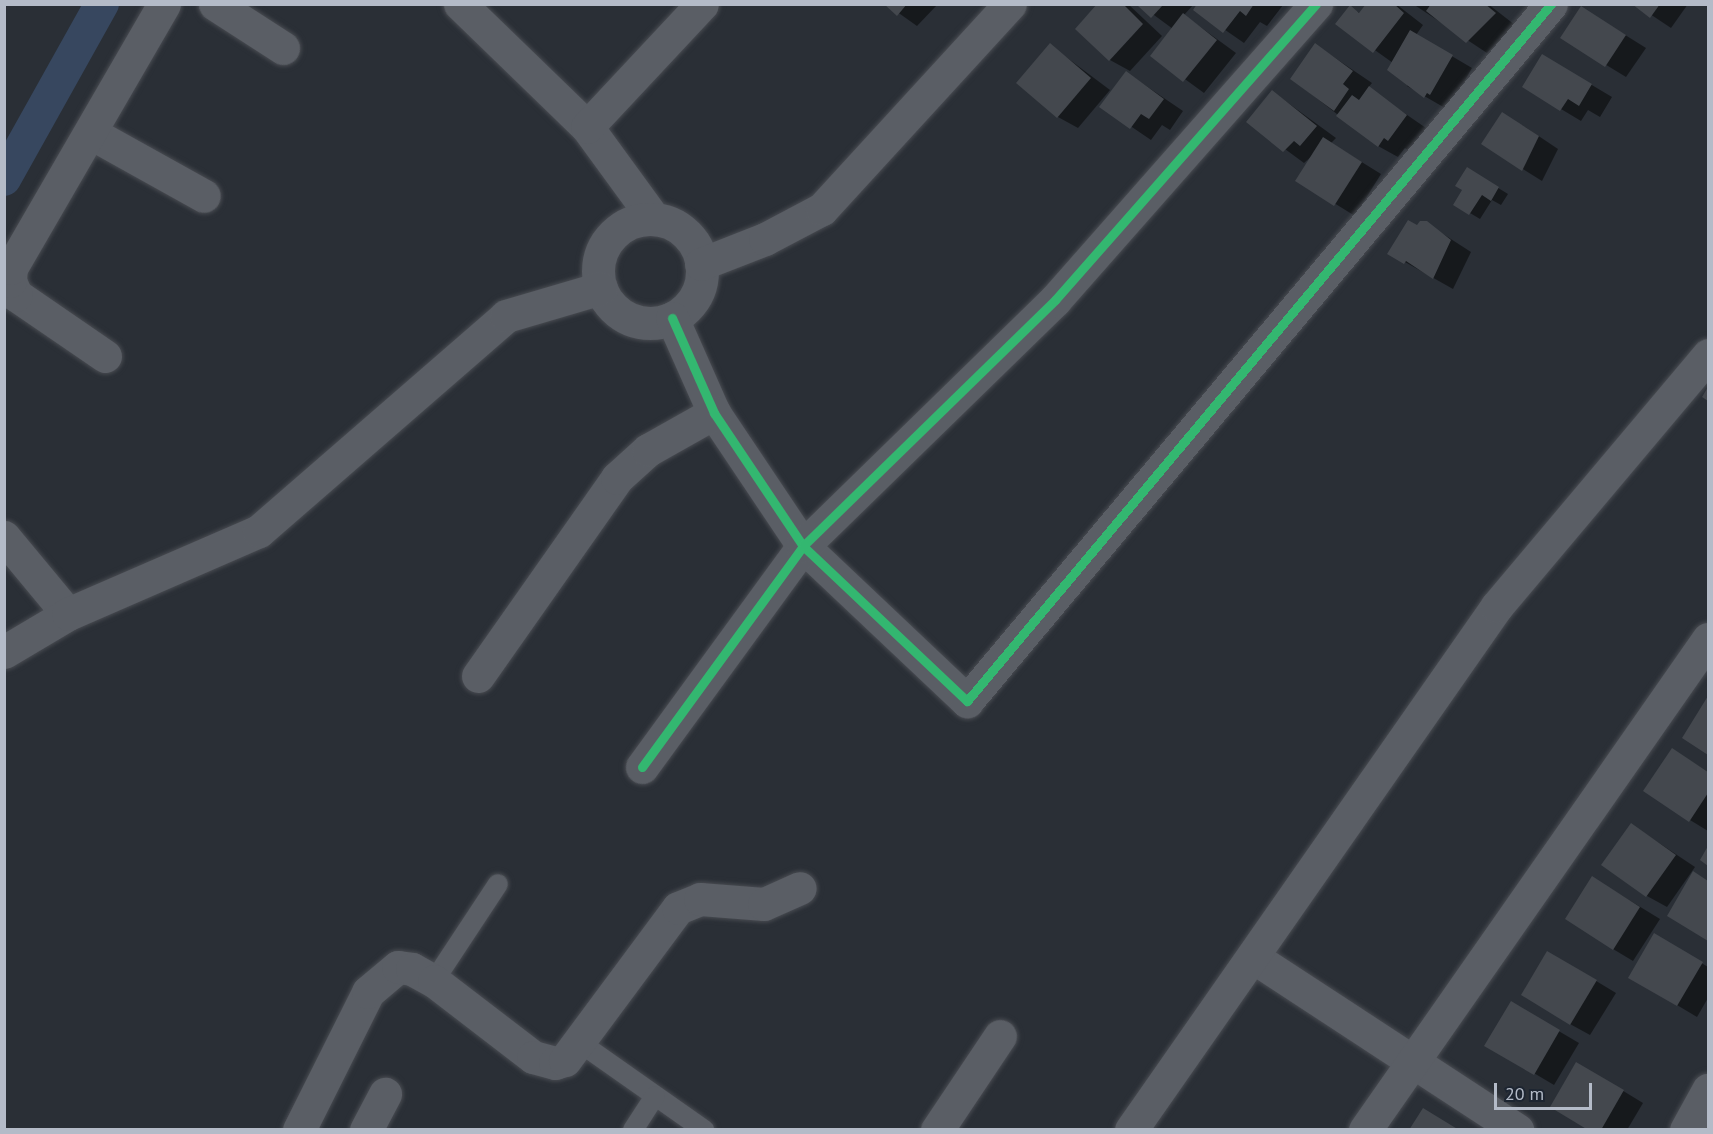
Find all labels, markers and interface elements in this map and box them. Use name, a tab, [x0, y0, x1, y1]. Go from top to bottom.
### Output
scale bar	[1497, 1071, 1594, 1109]
text: 20 m	[1505, 1082, 1544, 1105]

